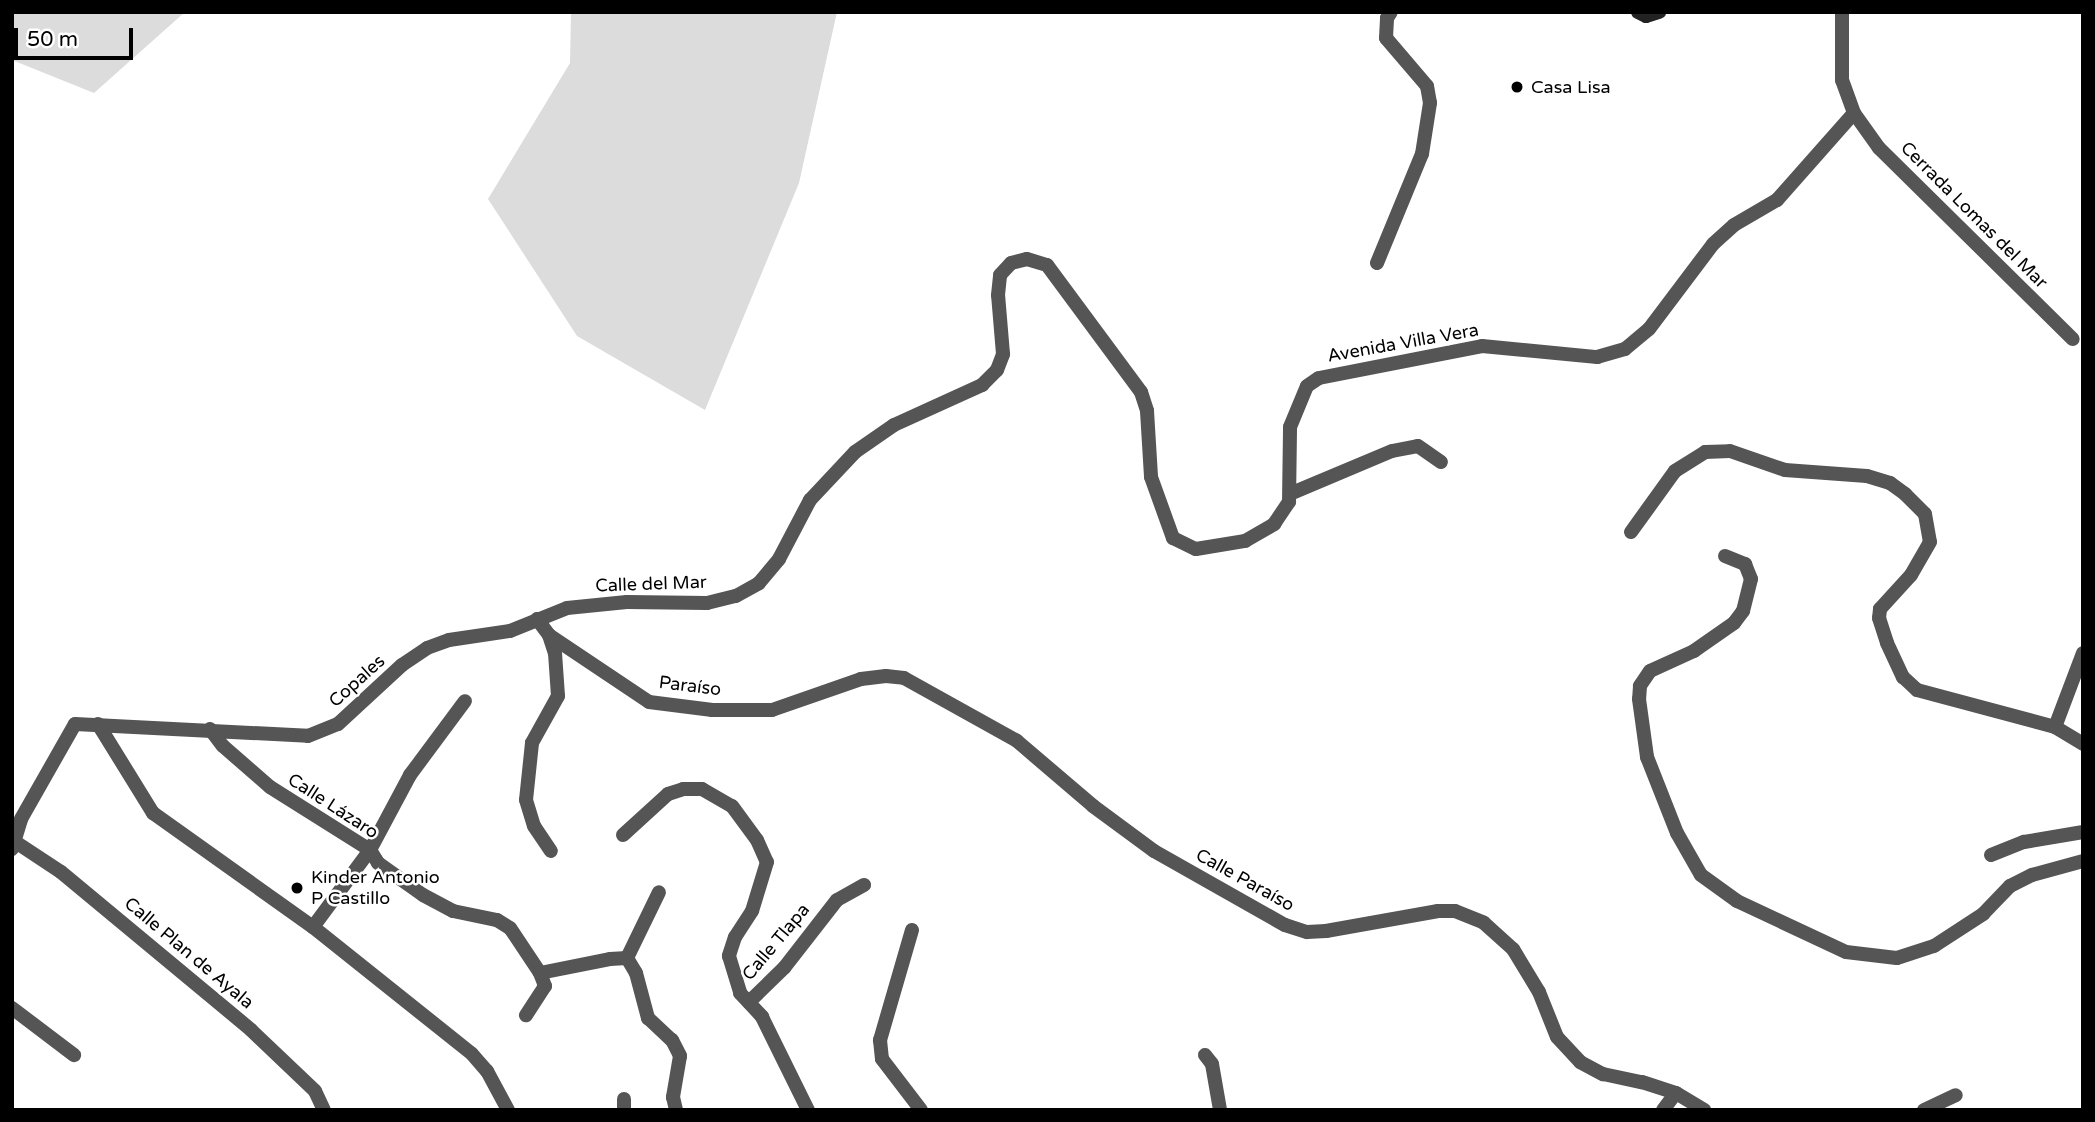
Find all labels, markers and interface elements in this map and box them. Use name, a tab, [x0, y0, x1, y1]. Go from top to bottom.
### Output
scale bar	[18, 14, 136, 58]
text: 50 m	[27, 27, 78, 52]
place label: Casa Lisa	[1531, 76, 1611, 98]
marker: Casa Lisa	[1509, 79, 1525, 95]
street label: Cerrada Lomas del Mar	[1896, 137, 2052, 293]
street label: Avenida Villa Vera	[1326, 319, 1480, 367]
street label: Calle del Mar	[595, 571, 707, 597]
street label: Copales	[325, 650, 389, 712]
street label: Paraíso	[658, 671, 722, 701]
street label: Calle Lázaro	[284, 769, 382, 843]
street label: Calle Paraíso	[1192, 844, 1298, 916]
place label: Kinder Antonio P Castillo	[311, 867, 440, 910]
marker: Kinder Antonio P Castillo	[289, 880, 305, 896]
street label: Calle Plan de Ayala	[120, 893, 258, 1013]
street label: Calle Tlapa	[738, 899, 814, 985]

